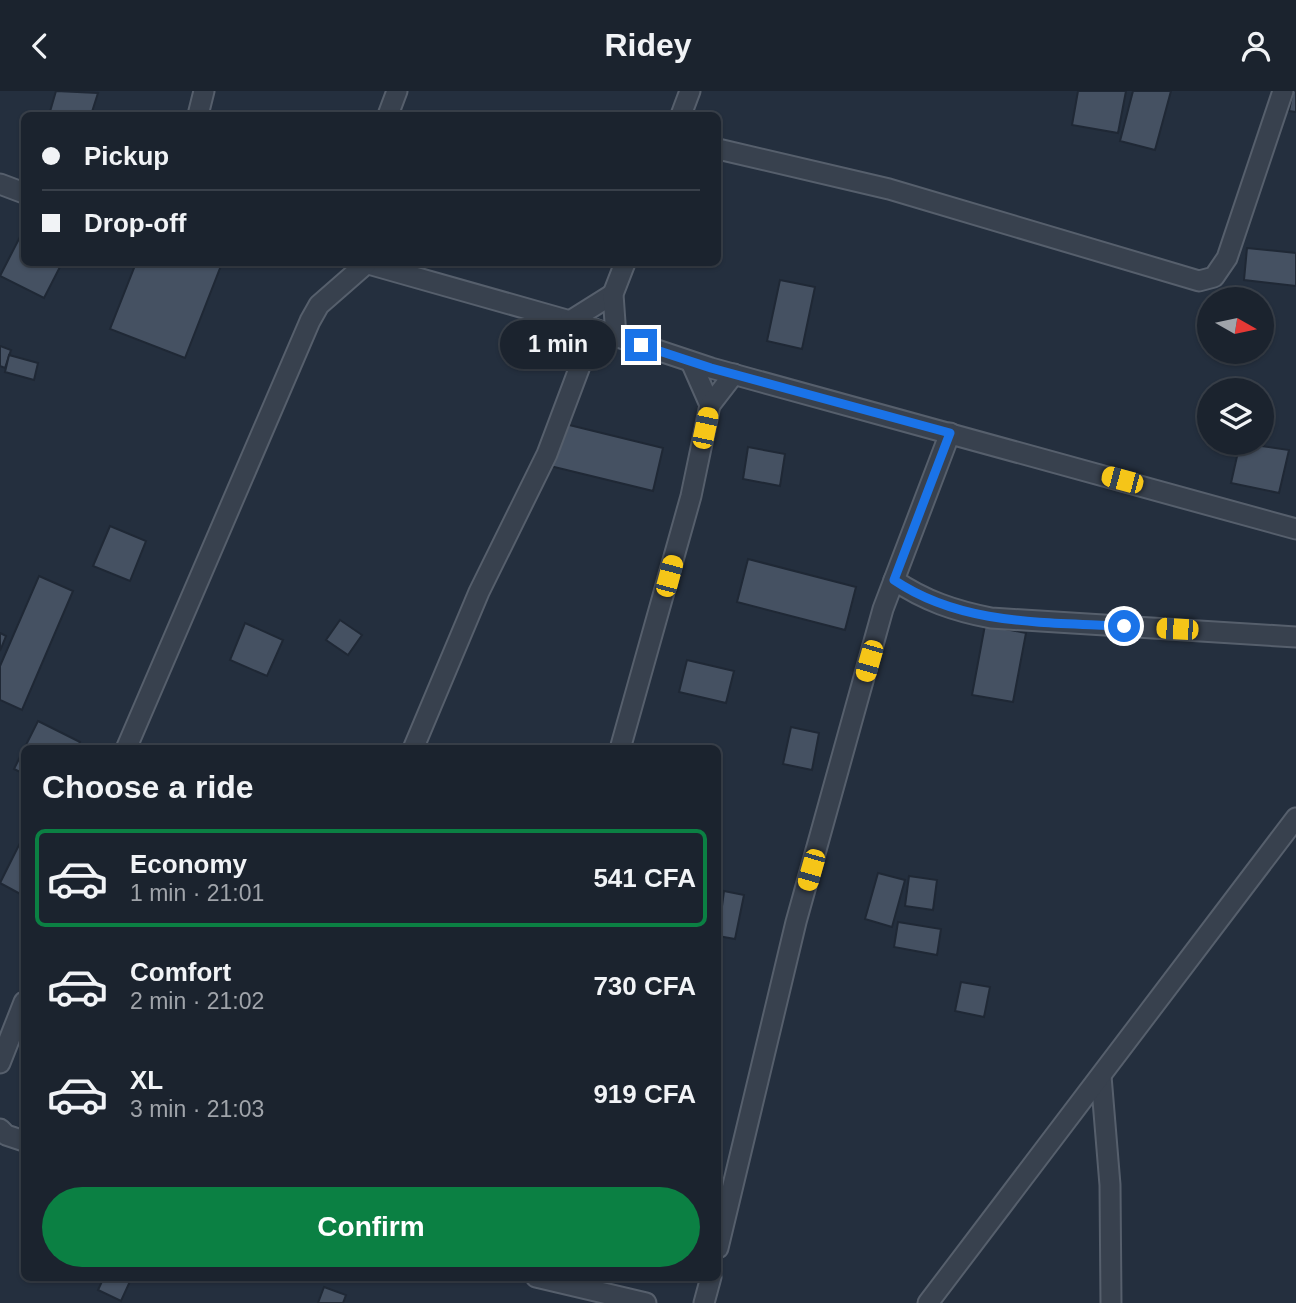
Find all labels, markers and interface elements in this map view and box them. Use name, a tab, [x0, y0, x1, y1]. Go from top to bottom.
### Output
icon: back	[21, 27, 59, 65]
text: Ridey	[604, 27, 692, 63]
icon: person	[1237, 27, 1275, 65]
text: Pickup	[84, 141, 169, 171]
text: Drop-off	[84, 208, 187, 238]
north arrow	[1197, 287, 1274, 364]
map controls	[1197, 287, 1274, 455]
callout: 1 min	[501, 321, 616, 369]
route end	[625, 329, 657, 361]
text: 1 min	[528, 331, 588, 357]
button: layers	[1197, 378, 1274, 455]
car	[691, 405, 720, 451]
car	[1099, 464, 1146, 496]
car	[654, 553, 685, 599]
route start	[1108, 610, 1140, 642]
car	[1156, 617, 1199, 641]
car	[854, 638, 885, 684]
text: Choose a ride	[42, 769, 254, 805]
icon: car	[46, 847, 109, 910]
car	[796, 847, 827, 893]
text: Economy	[130, 849, 247, 879]
text: 541 CFA	[593, 863, 696, 893]
text: 1 min · 21:01	[130, 880, 264, 906]
icon: car	[46, 955, 109, 1018]
text: Comfort	[130, 957, 231, 987]
text: 730 CFA	[593, 971, 696, 1001]
text: 2 min · 21:02	[130, 988, 264, 1014]
icon: car	[46, 1063, 109, 1126]
text: XL	[130, 1065, 163, 1095]
text: 919 CFA	[593, 1079, 696, 1109]
text: 3 min · 21:03	[130, 1096, 264, 1122]
button: Confirm	[42, 1187, 700, 1267]

